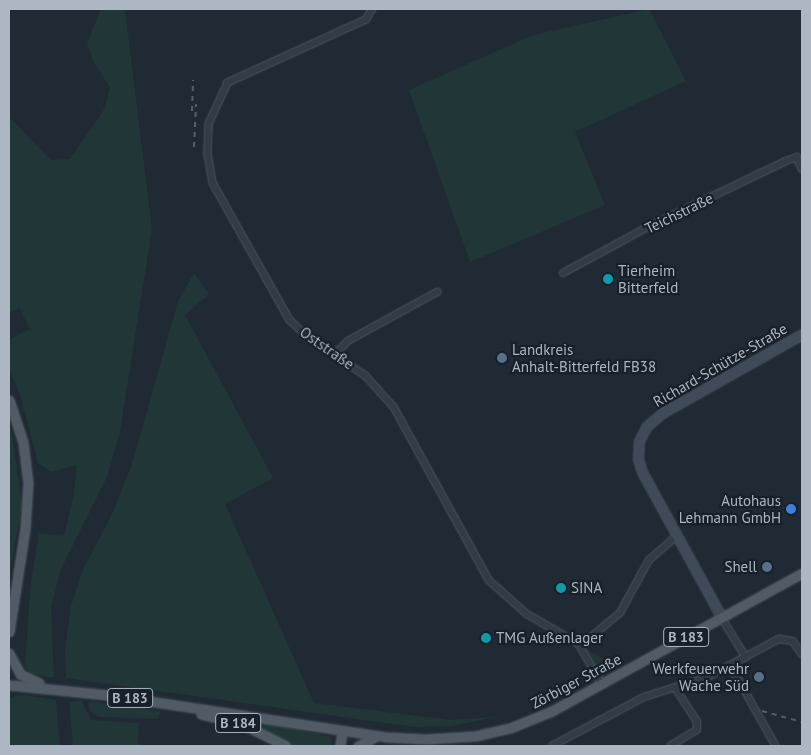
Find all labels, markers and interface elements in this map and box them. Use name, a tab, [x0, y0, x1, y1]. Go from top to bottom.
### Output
street label: Teichstraße	[642, 189, 716, 237]
place label: Tierheim Bitterfeld	[618, 261, 678, 296]
marker: Tierheim Bitterfeld	[602, 273, 614, 285]
street label: Richard-Schütze-Straße	[650, 319, 790, 411]
street label: Oststraße	[296, 323, 358, 373]
place label: Landkreis Anhalt-Bitterfeld FB38	[512, 340, 656, 375]
marker: Landkreis Anhalt-Bitterfeld FB38	[496, 352, 508, 364]
place label: Autohaus Lehmann GmbH	[679, 491, 781, 526]
marker: Autohaus Lehmann GmbH	[785, 503, 797, 515]
place label: Shell	[724, 558, 757, 576]
marker: Shell	[761, 561, 773, 573]
place label: SINA	[571, 579, 602, 597]
marker: SINA	[555, 582, 567, 594]
road number: B 183	[662, 626, 710, 649]
place label: TMG Außenlager	[496, 629, 604, 647]
marker: TMG Außenlager	[480, 632, 492, 644]
street label: Zörbiger Straße	[528, 650, 624, 712]
place label: Werkfeuerwehr Wache Süd	[652, 659, 749, 694]
marker: Werkfeuerwehr Wache Süd	[753, 671, 765, 683]
road number: B 183	[106, 686, 154, 710]
road number: B 184	[214, 711, 262, 734]

